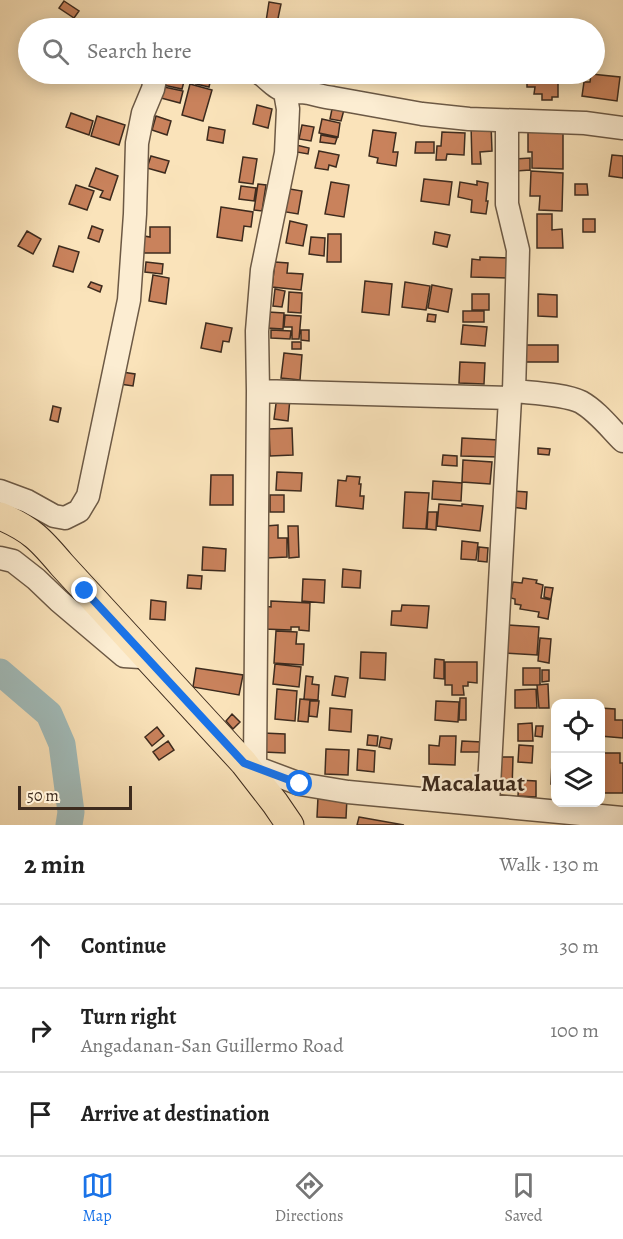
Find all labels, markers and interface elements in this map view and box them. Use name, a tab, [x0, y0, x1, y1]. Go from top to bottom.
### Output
search box	[18, 18, 605, 84]
icon: search	[39, 35, 72, 68]
text: Search here	[87, 36, 192, 66]
route end	[71, 577, 97, 603]
map controls	[551, 699, 605, 807]
button: locate	[551, 699, 605, 753]
button: layers	[551, 753, 605, 807]
district label: Macalauat	[421, 767, 525, 799]
route start	[286, 770, 312, 796]
scale bar	[18, 783, 132, 810]
text: 50 m	[27, 785, 59, 807]
text: 2 min	[24, 847, 85, 882]
text: Walk · 130 m	[500, 851, 599, 878]
icon: ahead	[24, 930, 57, 963]
text: Continue	[81, 931, 166, 961]
text: 30 m	[559, 933, 599, 960]
text: Turn right	[81, 1002, 177, 1032]
icon: right	[24, 1014, 57, 1047]
text: 100 m	[550, 1017, 599, 1044]
text: Angadanan-San Guillermo Road	[81, 1032, 344, 1059]
icon: arrive	[24, 1098, 57, 1131]
text: Arrive at destination	[81, 1099, 270, 1129]
tab: Map	[81, 1169, 114, 1227]
tab: Directions	[275, 1169, 343, 1227]
tab: Saved	[504, 1169, 542, 1227]

